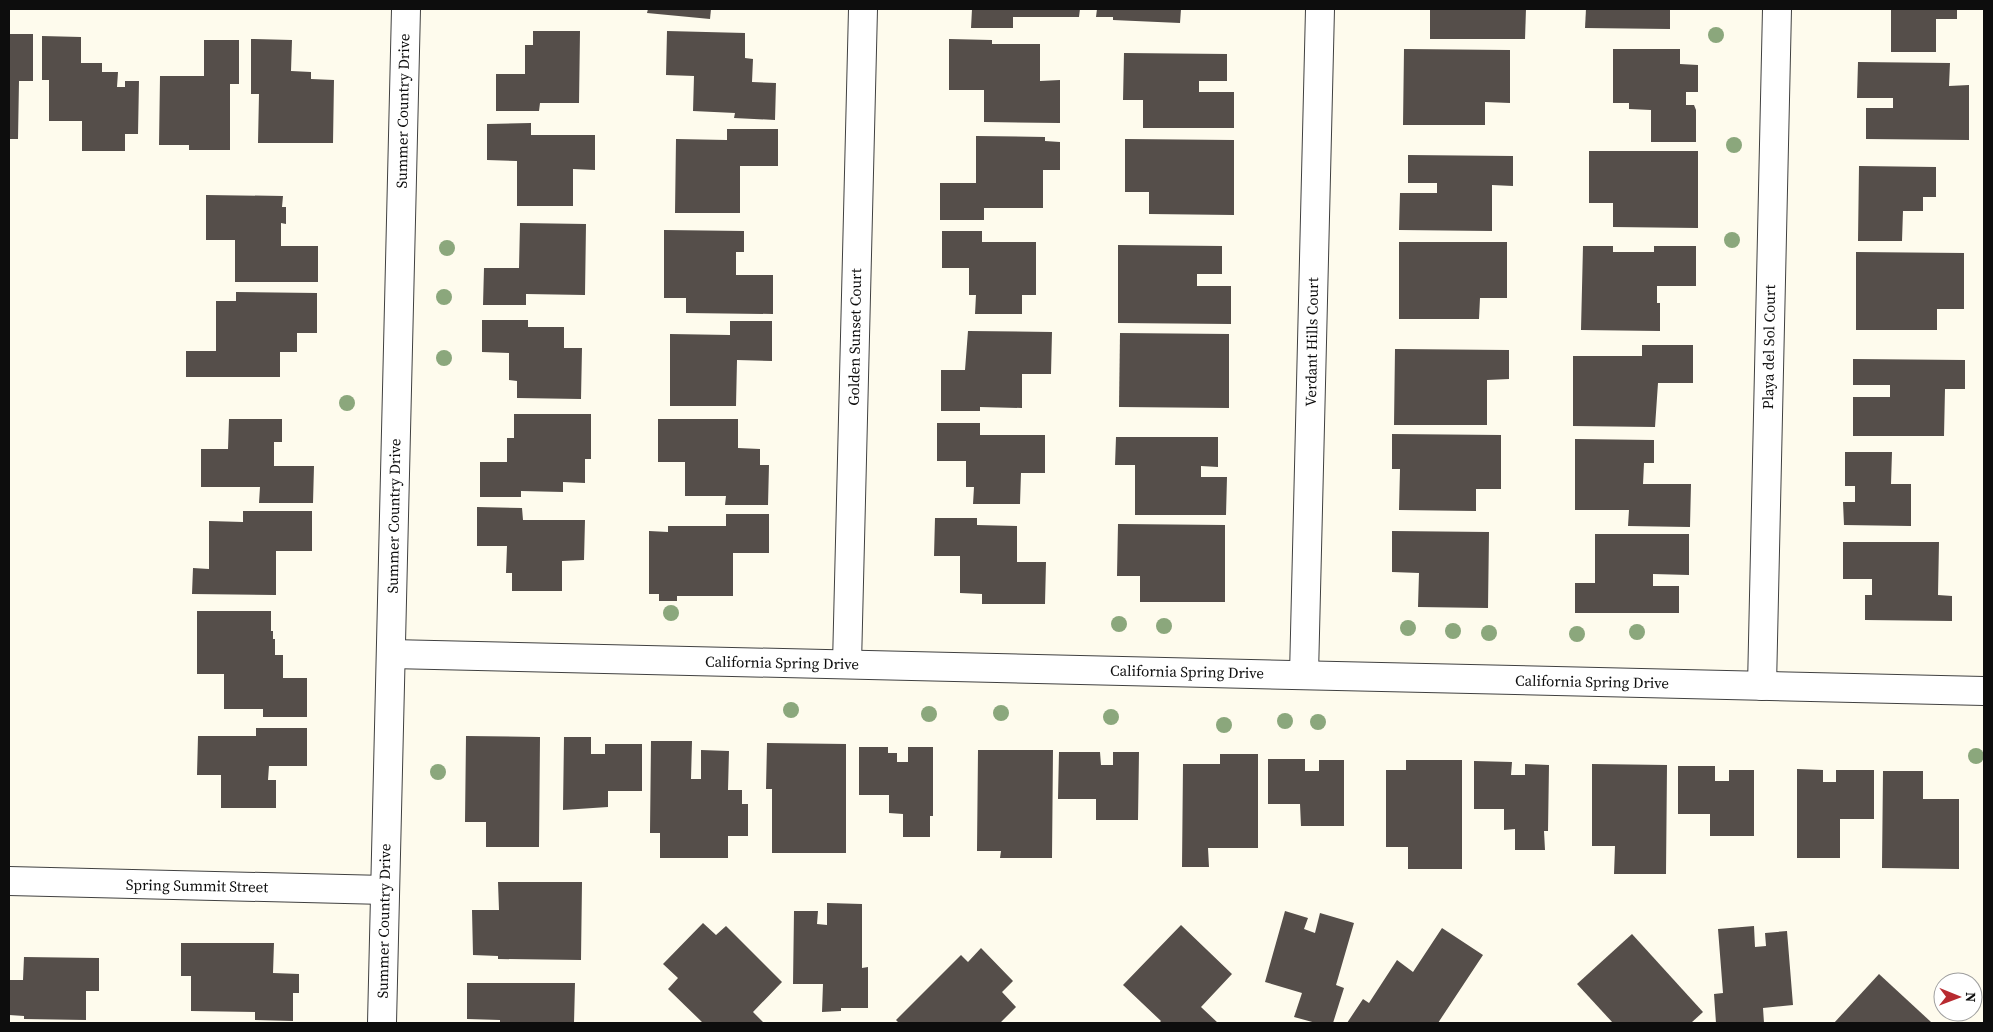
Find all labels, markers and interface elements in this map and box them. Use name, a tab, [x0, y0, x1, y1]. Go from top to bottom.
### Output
street label: Summer Country Drive	[391, 33, 414, 189]
street label: Golden Sunset Court	[843, 268, 866, 406]
street label: Verdant Hills Court	[1300, 277, 1323, 407]
street label: Playa del Sol Court	[1757, 284, 1780, 410]
street label: Summer Country Drive	[382, 438, 405, 594]
street label: California Spring Drive	[705, 651, 860, 674]
street label: California Spring Drive	[1110, 660, 1265, 683]
street label: California Spring Drive	[1515, 670, 1670, 693]
street label: Summer Country Drive	[372, 843, 395, 999]
street label: Spring Summit Street	[126, 874, 268, 897]
north arrow	[1933, 972, 1983, 1022]
text: N	[1961, 992, 1981, 1003]

